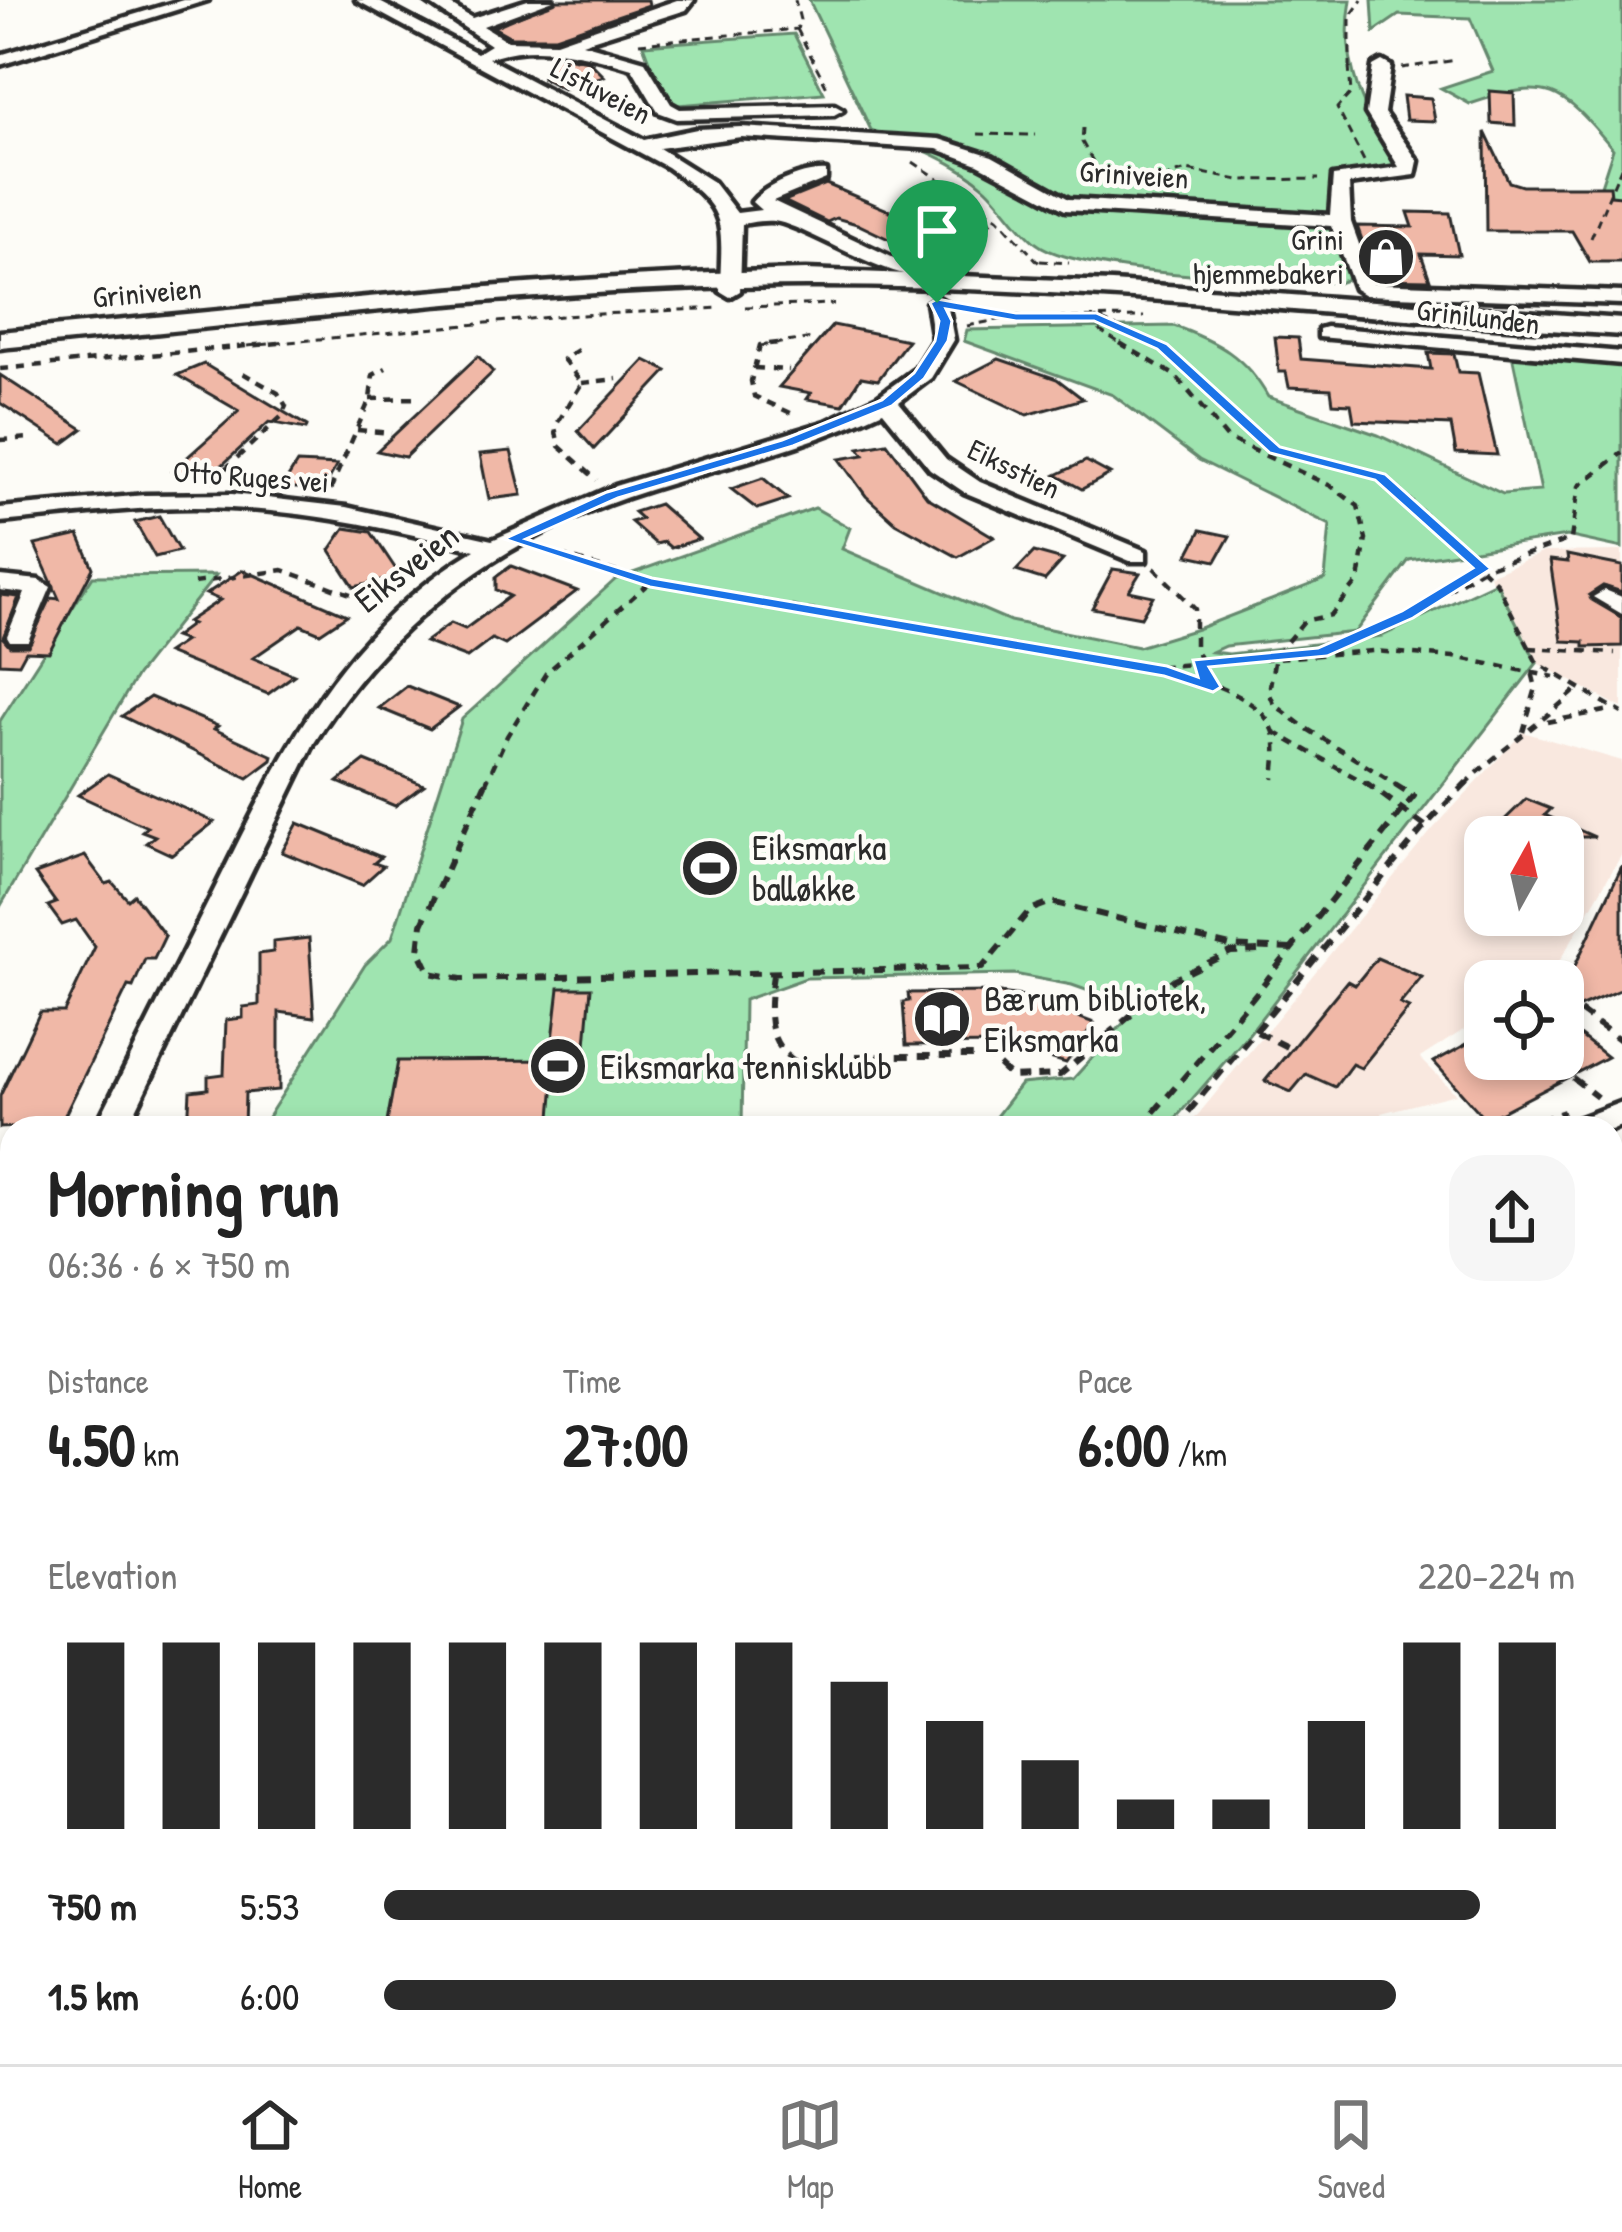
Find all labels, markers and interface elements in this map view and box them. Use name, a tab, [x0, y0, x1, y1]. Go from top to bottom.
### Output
street label: Listuveien	[544, 47, 659, 133]
street label: Griniveien	[1078, 150, 1190, 198]
pin	[886, 180, 988, 303]
icon: arrive	[904, 198, 970, 264]
place label: Grini hjemmebakeri	[1193, 219, 1344, 293]
shop icon: Grini hjemmebakeri	[1355, 226, 1417, 288]
street label: Griniveien	[91, 267, 203, 317]
street label: Grinilunden	[1414, 289, 1542, 343]
street label: Eiksstien	[962, 429, 1067, 508]
street label: Otto Ruges vei	[172, 451, 330, 501]
street label: Eiksveien	[343, 510, 468, 623]
north arrow	[1464, 816, 1584, 936]
map controls	[1464, 816, 1584, 1080]
place label: Eiksmarka balløkke	[752, 822, 886, 912]
sports icon: Eiksmarka balløkke	[679, 837, 741, 899]
button: locate	[1464, 960, 1584, 1080]
place label: Bærum bibliotek, Eiksmarka	[984, 973, 1207, 1063]
library icon: Bærum bibliotek, Eiksmarka	[911, 988, 973, 1050]
sports icon: Eiksmarka tennisklubb	[527, 1035, 589, 1097]
place label: Eiksmarka tennisklubb	[600, 1041, 892, 1090]
text: Morning run	[48, 1147, 340, 1237]
button: share	[1449, 1155, 1575, 1281]
text: 06:36 · 6 × 750 m	[48, 1237, 290, 1290]
text: Distance	[48, 1359, 149, 1403]
text: Time	[563, 1359, 621, 1403]
text: Pace	[1078, 1359, 1133, 1403]
text: 4.50	[48, 1403, 136, 1485]
text: 27:00	[563, 1403, 688, 1485]
text: 6:00	[1078, 1403, 1170, 1485]
text: km	[136, 1432, 179, 1476]
text: /km	[1170, 1432, 1227, 1476]
text: Elevation	[48, 1548, 178, 1601]
text: 220–224 m	[1418, 1548, 1575, 1601]
text: 750 m	[48, 1879, 137, 1932]
text: 5:53	[240, 1879, 300, 1932]
text: 1.5 km	[48, 1969, 139, 2022]
text: 6:00	[240, 1969, 300, 2022]
tab: Home	[237, 2092, 303, 2208]
tab: Map	[777, 2092, 843, 2208]
tab: Saved	[1318, 2092, 1385, 2208]

